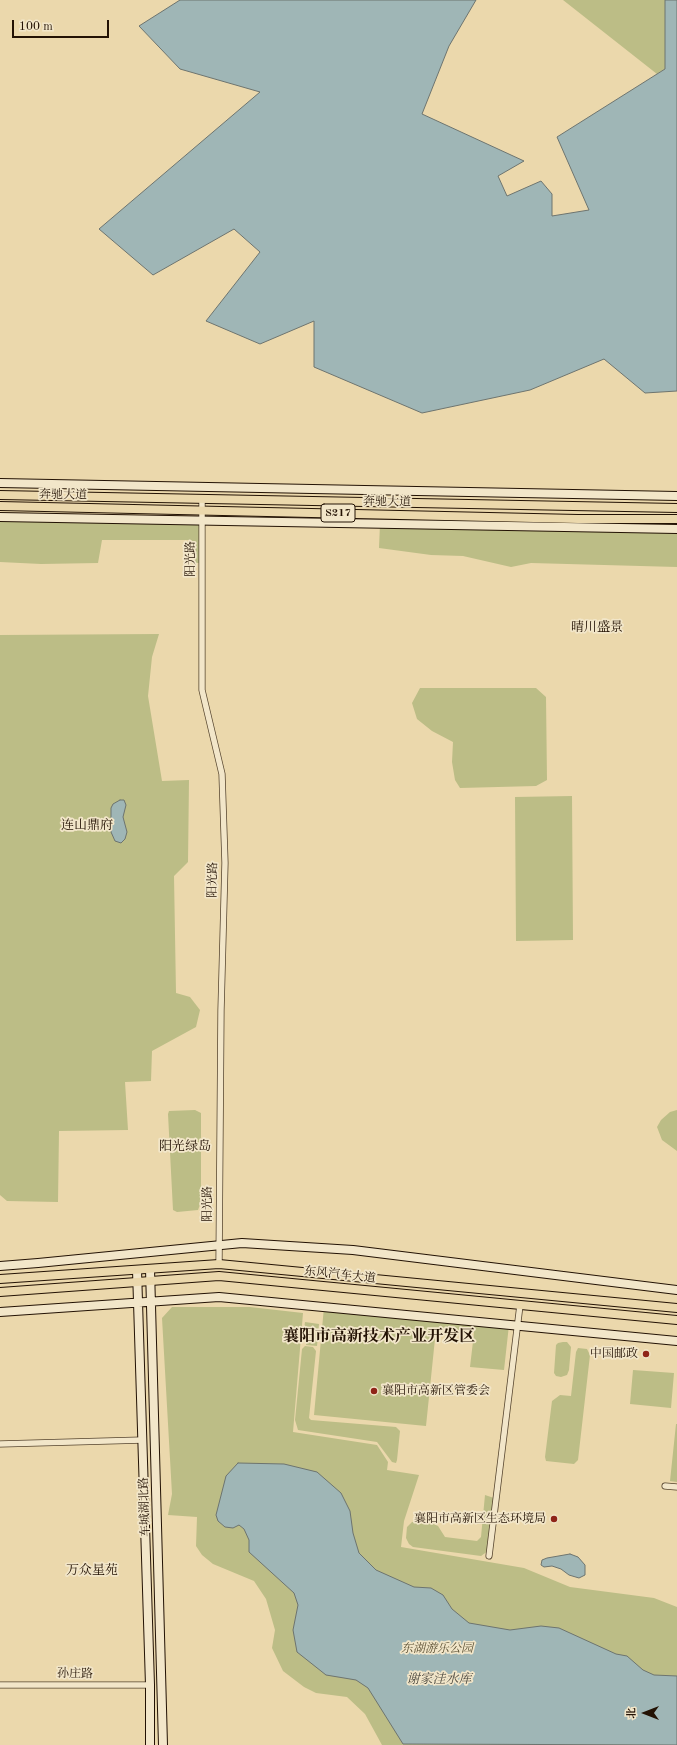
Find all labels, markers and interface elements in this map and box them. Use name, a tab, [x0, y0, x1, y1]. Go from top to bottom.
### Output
scale bar	[14, 12, 111, 38]
text: 100 m	[19, 21, 53, 33]
street label: 奔驰大道	[39, 487, 87, 503]
street label: 奔驰大道	[363, 494, 411, 510]
road number: S217	[321, 504, 355, 522]
street label: 阳光路	[184, 541, 198, 577]
district label: 晴川盛景	[571, 620, 623, 636]
district label: 连山鼎府	[61, 818, 113, 834]
street label: 阳光路	[205, 862, 221, 898]
district label: 阳光绿岛	[159, 1139, 211, 1155]
street label: 阳光路	[201, 1186, 215, 1222]
street label: 东风汽车大道	[303, 1264, 377, 1286]
district label: 襄阳市高新技术产业开发区	[283, 1327, 475, 1347]
place label: 中国邮政	[590, 1347, 638, 1361]
marker: 中国邮政	[641, 1349, 651, 1359]
place label: 襄阳市高新区管委会	[382, 1384, 490, 1398]
marker: 襄阳市高新区管委会	[369, 1386, 379, 1396]
street label: 车城湖北路	[137, 1477, 153, 1537]
place label: 襄阳市高新区生态环境局	[414, 1512, 546, 1526]
marker: 襄阳市高新区生态环境局	[549, 1514, 559, 1524]
district label: 万众星苑	[66, 1563, 118, 1579]
park label: 东湖游乐公园	[401, 1642, 473, 1656]
street label: 孙庄路	[57, 1666, 93, 1682]
water label: 谢家洼水库	[407, 1672, 471, 1688]
north arrow	[625, 1693, 665, 1733]
text: 北	[627, 1708, 638, 1719]

